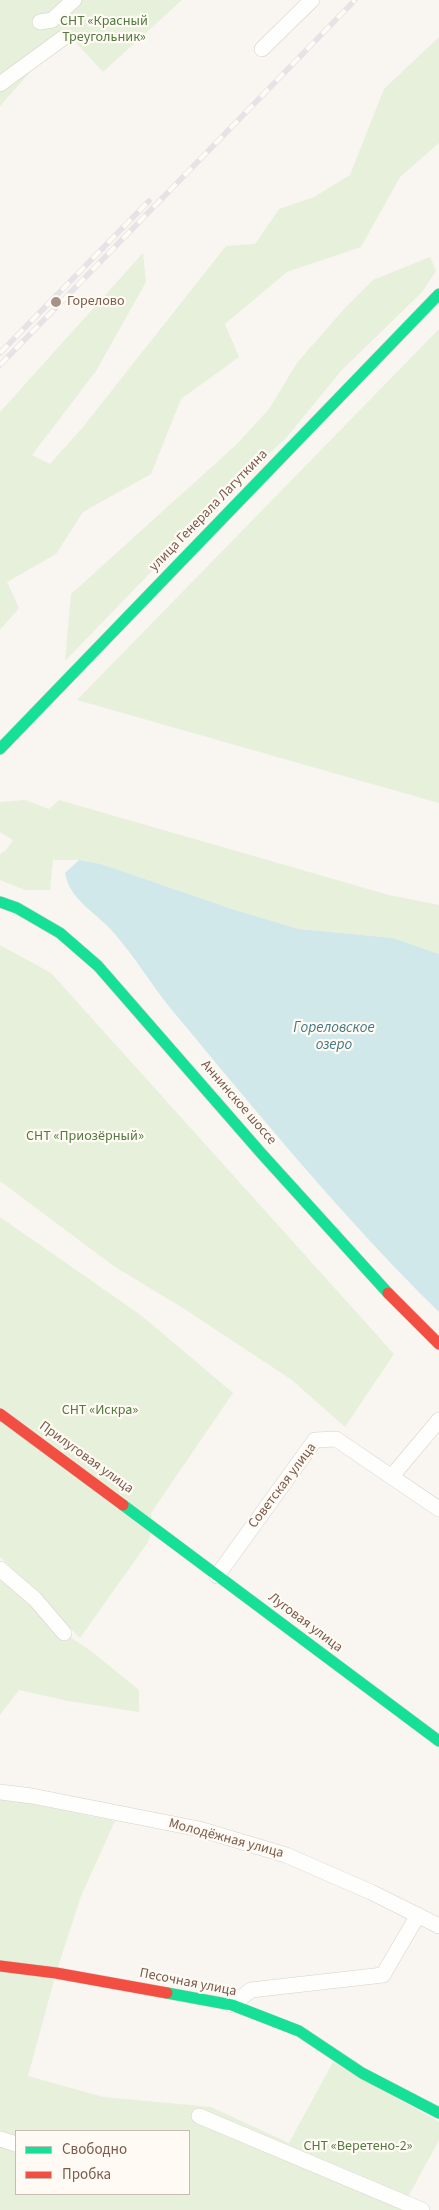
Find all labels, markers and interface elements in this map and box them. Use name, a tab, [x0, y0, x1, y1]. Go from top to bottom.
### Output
park label: СНТ «Красный Треугольник»	[60, 14, 148, 46]
place label: Горелово	[67, 294, 125, 310]
marker: Горелово	[49, 295, 63, 309]
street label: улица Генерала Лагуткина	[146, 447, 272, 575]
water label: Гореловское озеро	[293, 1020, 375, 1055]
street label: Аннинское шоссе	[197, 1057, 279, 1149]
park label: СНТ «Приозёрный»	[26, 1129, 144, 1145]
park label: СНТ «Искра»	[62, 1403, 138, 1419]
street label: Прилуговая улица	[36, 1418, 136, 1498]
street label: Советская улица	[245, 1440, 321, 1532]
street label: Луговая улица	[264, 1590, 346, 1656]
street label: Молодёжная улица	[167, 1816, 285, 1862]
street label: Песочная улица	[138, 1965, 238, 2001]
legend	[15, 2130, 190, 2195]
text: Свободно	[62, 2139, 127, 2160]
park label: СНТ «Веретено-2»	[303, 2139, 413, 2155]
text: Пробка	[62, 2164, 111, 2185]

